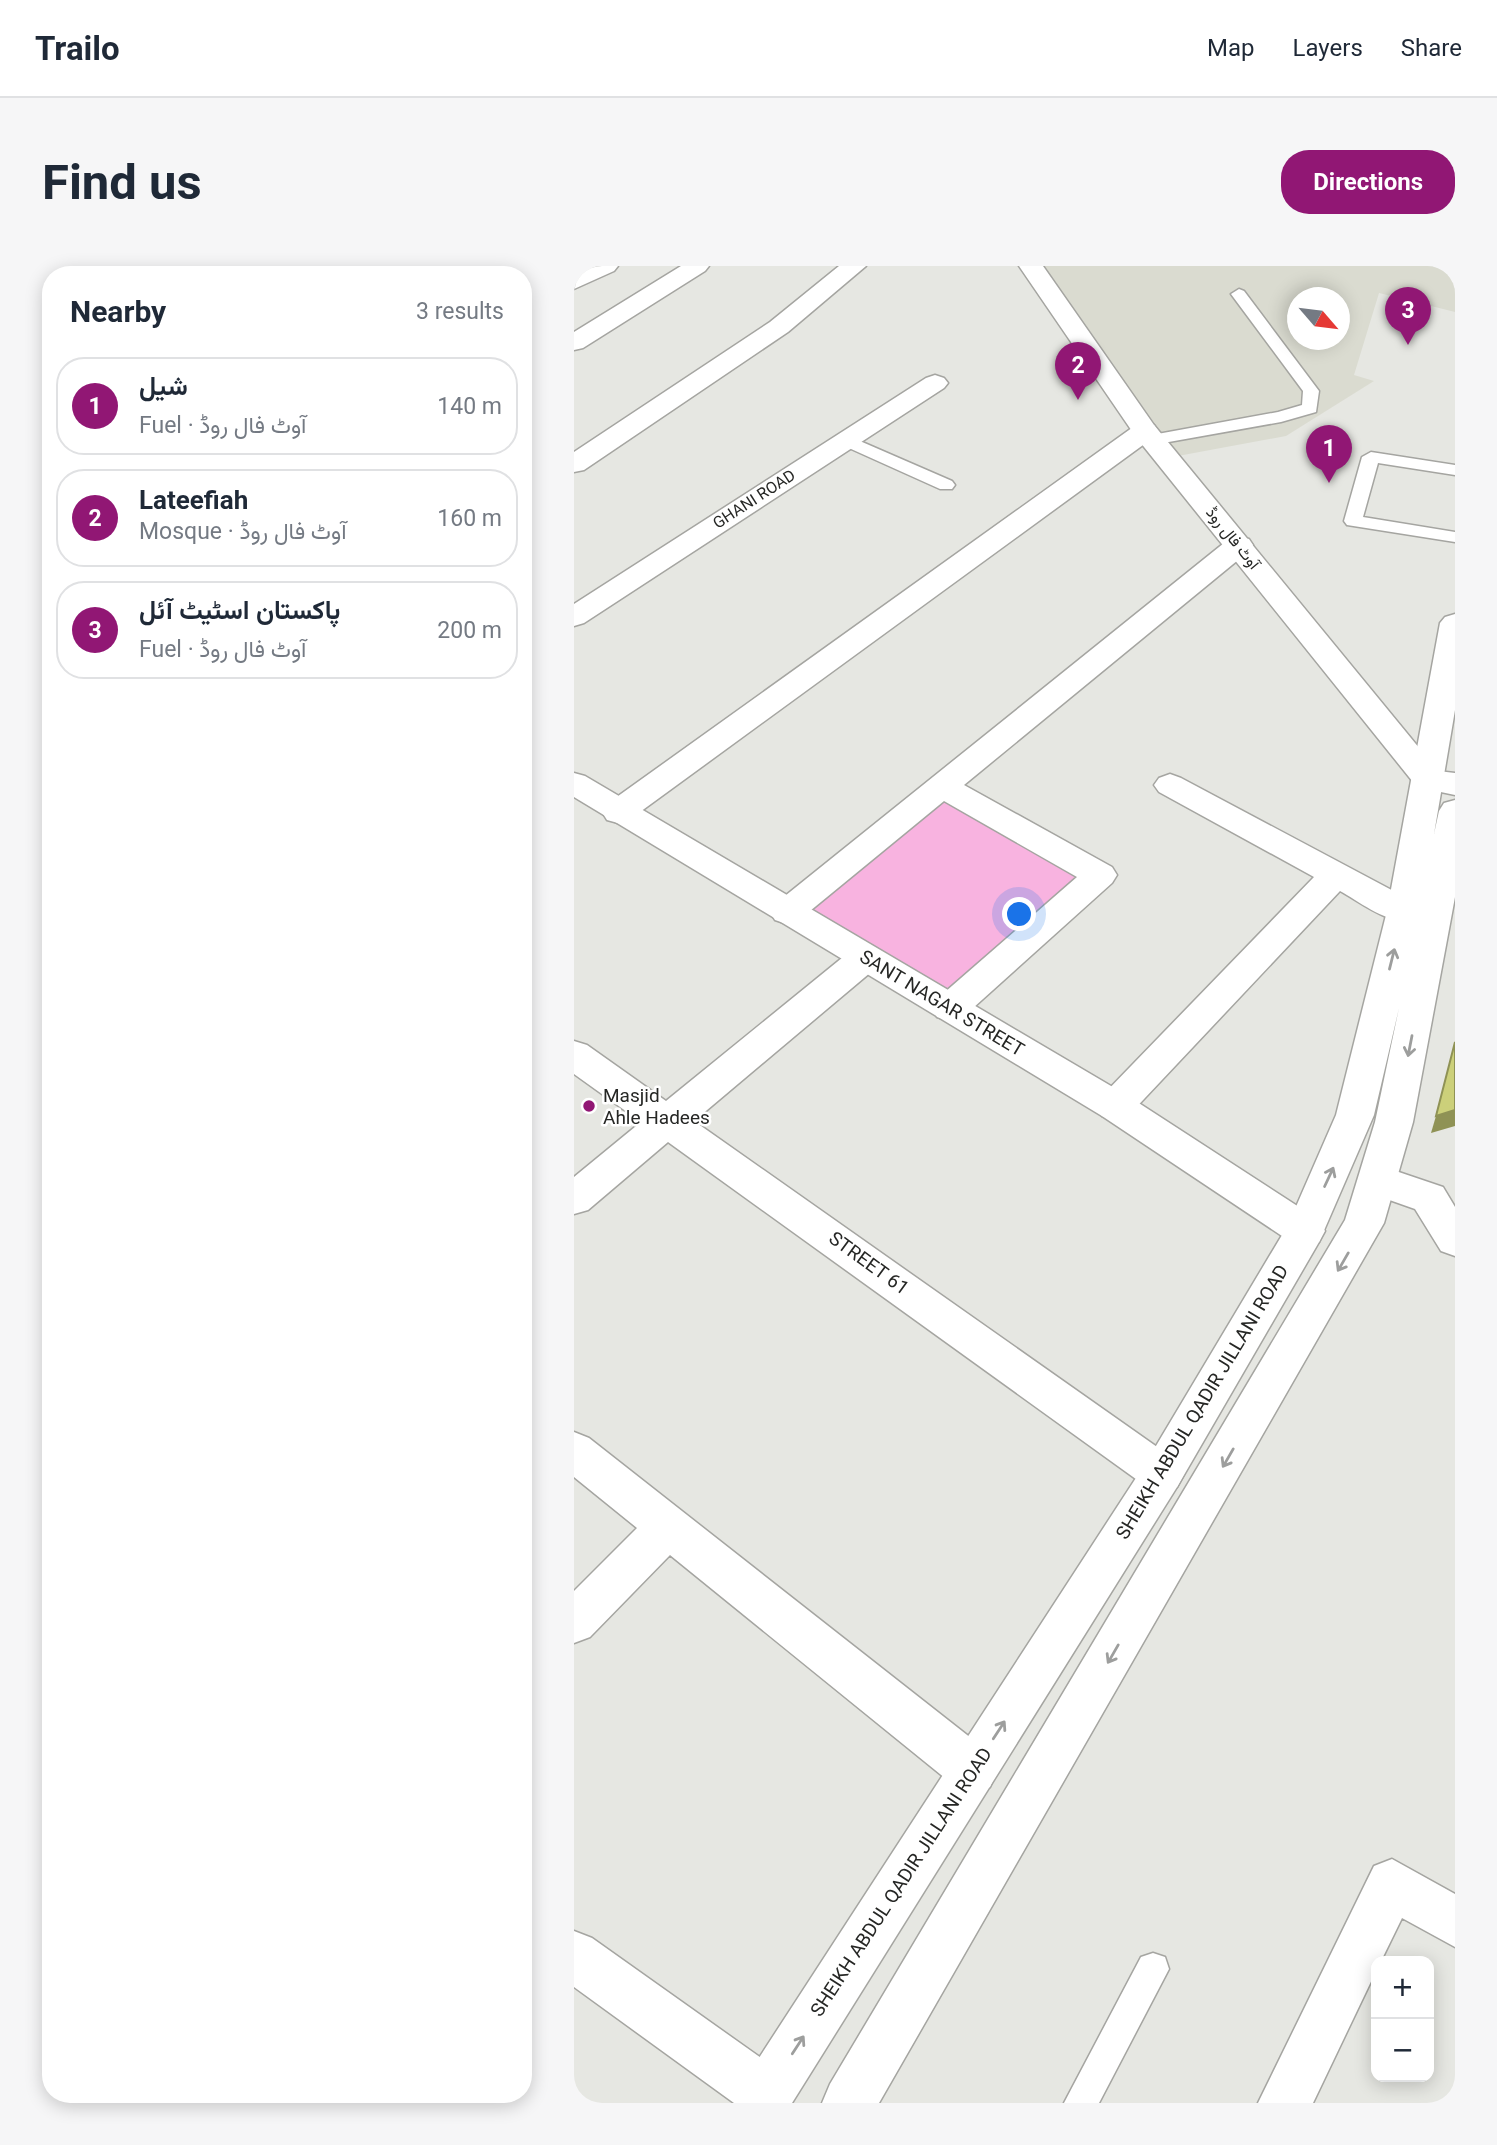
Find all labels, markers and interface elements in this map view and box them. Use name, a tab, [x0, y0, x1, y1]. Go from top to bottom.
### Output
text: Trailo	[35, 29, 120, 68]
text: Map	[1207, 34, 1255, 62]
text: Layers	[1293, 34, 1363, 62]
text: Share	[1401, 34, 1462, 62]
button: Directions	[1281, 150, 1455, 214]
text: Find us	[42, 154, 202, 211]
north arrow	[1287, 287, 1350, 350]
pin: 3	[1385, 287, 1431, 345]
text: Nearby	[70, 294, 166, 329]
text: 3 results	[416, 298, 504, 325]
pin: 2	[1055, 342, 1101, 400]
text: شیل	[139, 371, 188, 401]
text: 1	[88, 393, 102, 420]
text: 140 m	[437, 393, 502, 420]
text: Fuel · آوٹ فال روڈ	[139, 412, 306, 439]
pin: 1	[1306, 425, 1352, 483]
street label: GHANI ROAD	[709, 465, 799, 533]
text: Lateefiah	[139, 485, 248, 515]
street label: آوٹ فال روڈ	[1201, 503, 1265, 575]
text: 2	[88, 505, 102, 532]
text: 160 m	[437, 505, 502, 532]
text: Mosque · آوٹ فال روڈ	[139, 518, 347, 545]
text: پاکستان اسٹیٹ آئل	[139, 595, 340, 625]
text: 3	[88, 617, 102, 644]
text: 200 m	[437, 617, 502, 644]
text: Fuel · آوٹ فال روڈ	[139, 636, 306, 663]
your location	[1002, 897, 1036, 931]
street label: SANT NAGAR STREET	[856, 945, 1028, 1061]
one-way arrow	[1387, 949, 1400, 971]
one-way arrow	[1402, 1034, 1416, 1057]
place label: Masjid Ahle Hadees	[603, 1084, 710, 1129]
marker: Masjid Ahle Hadees	[581, 1098, 597, 1114]
one-way arrow	[1323, 1167, 1336, 1188]
street label: STREET 61	[825, 1226, 913, 1300]
one-way arrow	[1336, 1252, 1350, 1272]
street label: SHEIKH ABDUL QADIR JILLANI ROAD	[1111, 1261, 1293, 1543]
one-way arrow	[1221, 1448, 1235, 1468]
one-way arrow	[1105, 1644, 1119, 1664]
one-way arrow	[992, 1720, 1006, 1740]
street label: SHEIKH ABDUL QADIR JILLANI ROAD	[805, 1743, 997, 2021]
map controls	[1371, 1956, 1434, 2082]
button: +	[1371, 1956, 1434, 2019]
button: −	[1371, 2019, 1434, 2082]
one-way arrow	[791, 2036, 805, 2056]

